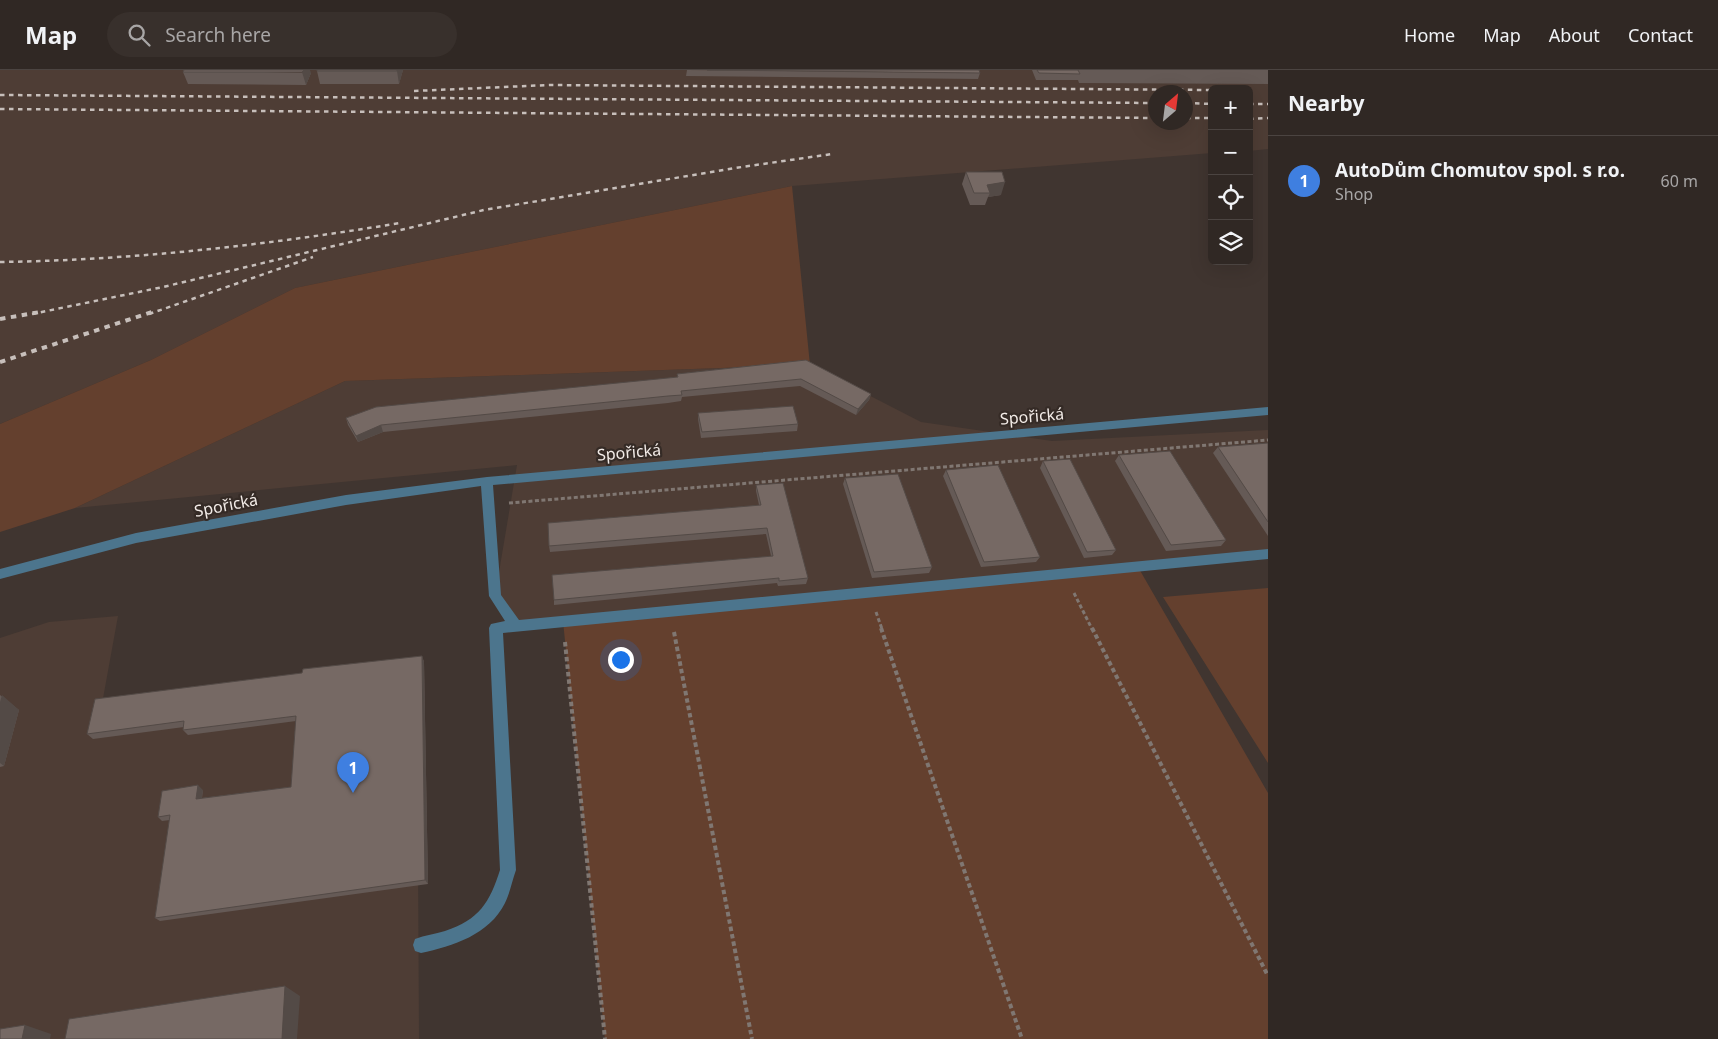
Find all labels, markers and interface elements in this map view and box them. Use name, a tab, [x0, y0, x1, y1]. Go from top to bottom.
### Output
search box	[107, 12, 457, 57]
text: Map	[25, 18, 77, 51]
icon: search	[125, 21, 153, 49]
text: Search here	[165, 22, 271, 48]
text: Home	[1404, 23, 1455, 47]
text: Map	[1483, 23, 1521, 47]
text: About	[1549, 23, 1600, 47]
text: Contact	[1628, 23, 1693, 47]
north arrow	[1148, 85, 1193, 130]
map controls	[1208, 85, 1253, 265]
button: +	[1208, 85, 1253, 130]
text: Nearby	[1288, 89, 1364, 117]
button: −	[1208, 130, 1253, 175]
text: AutoDům Chomutov spol. s r.o.	[1335, 157, 1625, 183]
text: 1	[1299, 170, 1309, 192]
text: 60 m	[1661, 170, 1698, 192]
button: locate	[1208, 175, 1253, 220]
text: Shop	[1335, 183, 1373, 205]
button: layers	[1208, 220, 1253, 265]
street label: Spořická	[999, 402, 1065, 430]
street label: Spořická	[596, 438, 662, 466]
street label: Spořická	[192, 488, 260, 522]
your location	[608, 647, 634, 673]
pin: 1	[337, 752, 369, 793]

